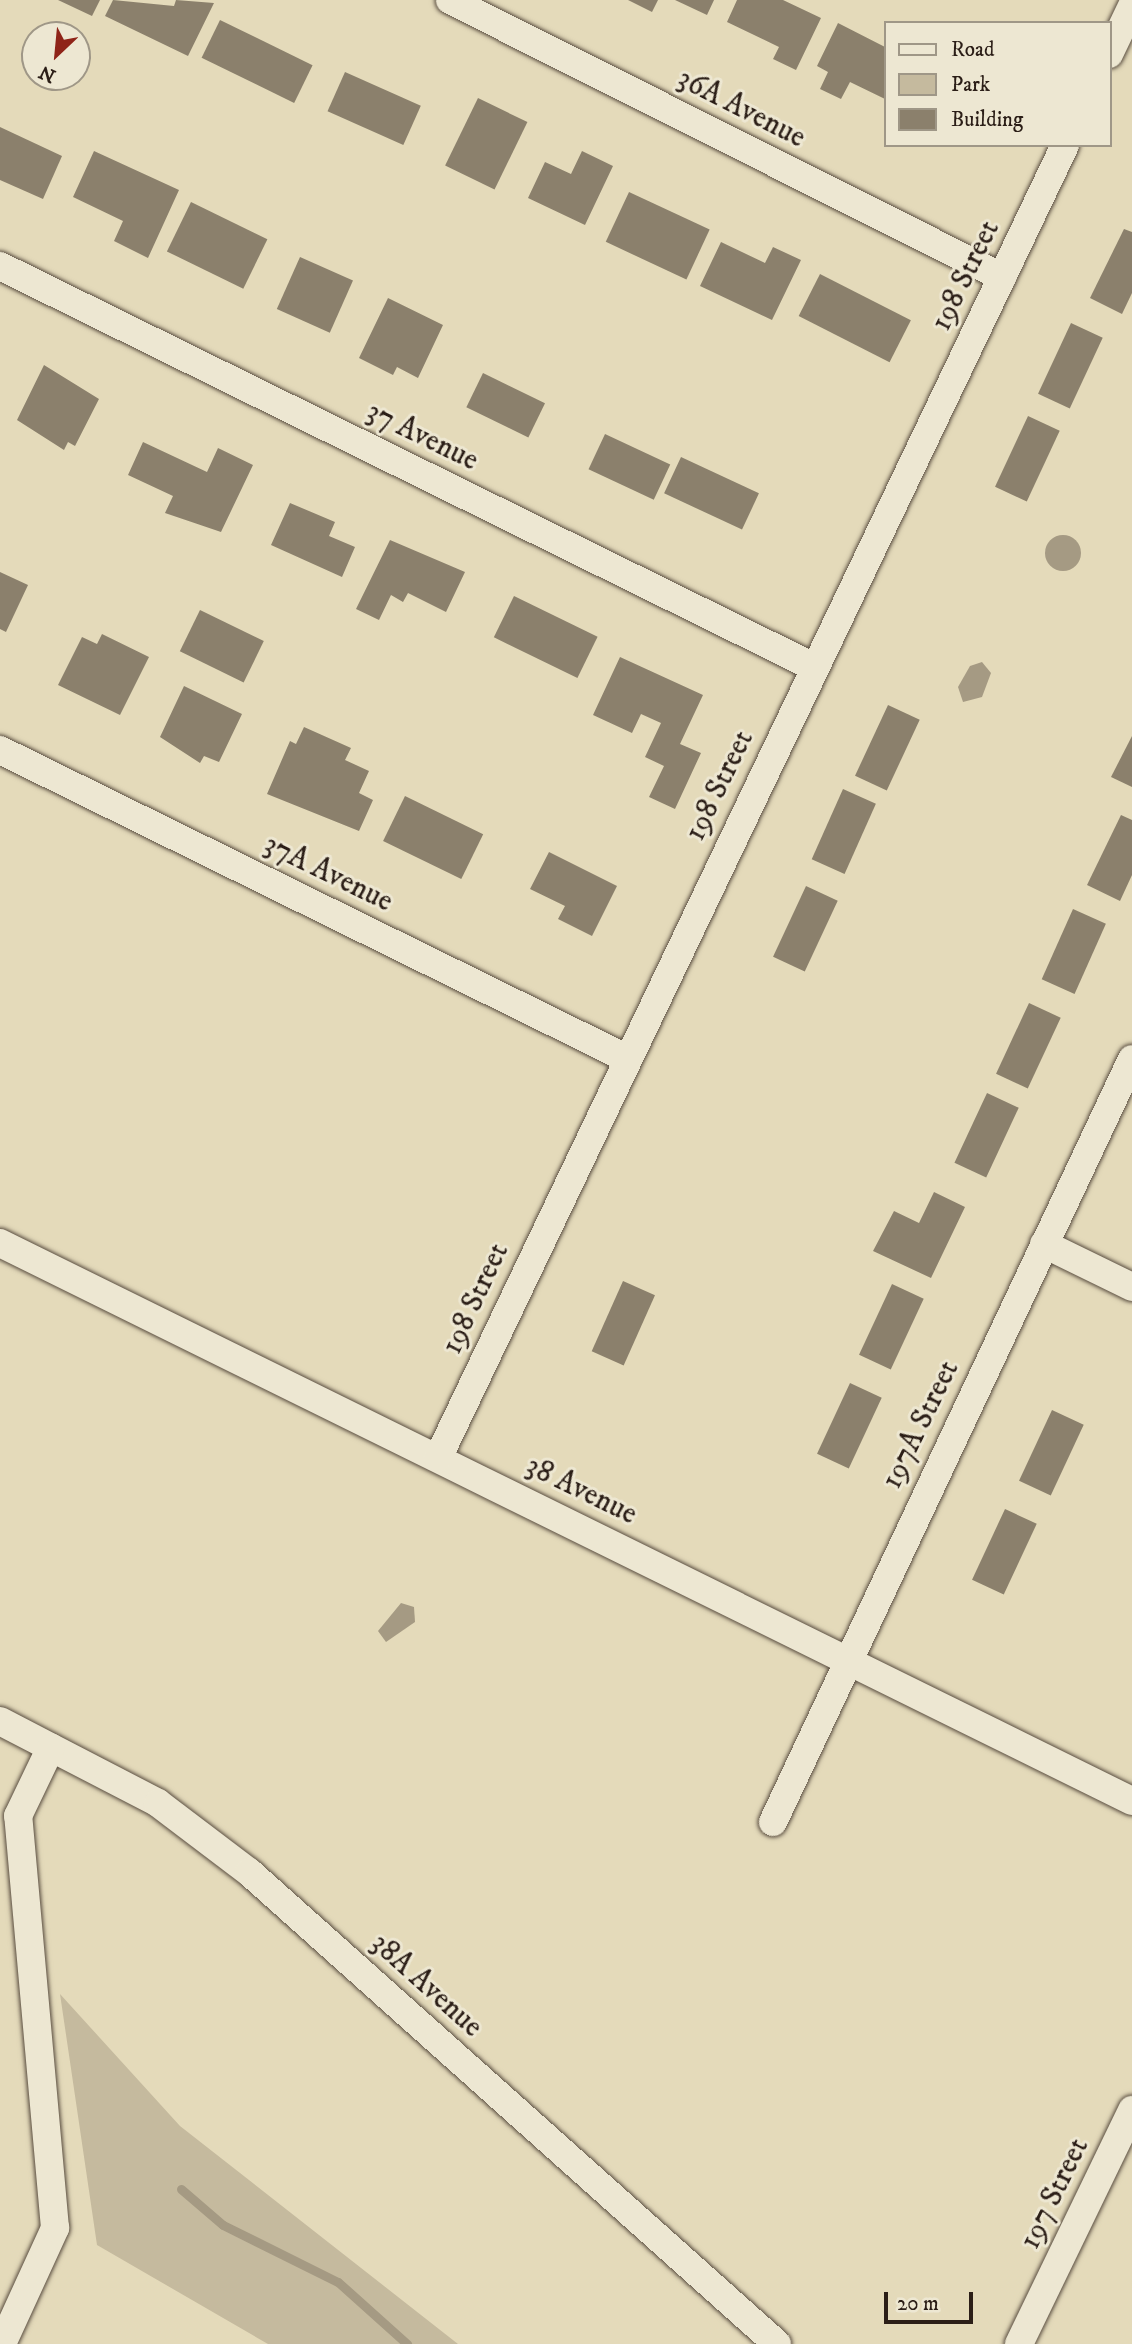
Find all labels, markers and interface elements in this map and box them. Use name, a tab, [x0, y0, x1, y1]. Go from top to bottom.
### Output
north arrow	[21, 21, 91, 91]
legend	[884, 21, 1111, 147]
text: Road	[951, 37, 995, 63]
text: N	[35, 60, 60, 87]
street label: 36A Avenue	[671, 61, 811, 157]
text: Park	[951, 72, 990, 98]
text: Building	[951, 107, 1023, 133]
street label: 198 Street	[924, 215, 1008, 337]
street label: 37 Avenue	[360, 395, 484, 479]
street label: 198 Street	[678, 725, 762, 847]
street label: 37A Avenue	[258, 827, 398, 921]
street label: 198 Street	[435, 1238, 517, 1360]
street label: 197A Street	[875, 1355, 967, 1495]
street label: 38 Avenue	[520, 1449, 642, 1533]
street label: 38A Avenue	[363, 1926, 489, 2046]
street label: 197 Street	[1013, 2133, 1097, 2255]
scale bar	[887, 2278, 976, 2322]
text: 20 m	[897, 2291, 939, 2317]

